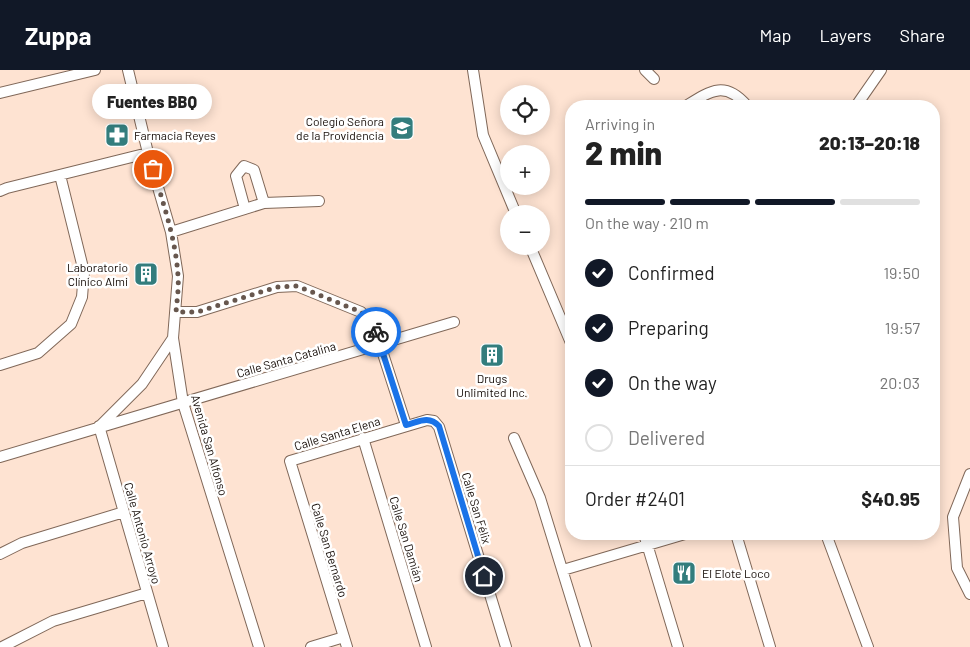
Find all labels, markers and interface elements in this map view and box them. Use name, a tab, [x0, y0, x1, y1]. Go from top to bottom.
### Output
text: Zuppa	[25, 21, 91, 50]
text: Map	[759, 24, 791, 46]
text: Layers	[819, 24, 872, 46]
text: Share	[900, 24, 945, 46]
callout: Fuentes BBQ	[93, 84, 213, 119]
map controls	[500, 85, 550, 255]
button: locate	[500, 85, 550, 135]
text: Fuentes BBQ	[107, 92, 197, 111]
place label: Colegio Señora de la Providencia	[296, 114, 384, 142]
text: Arriving in	[585, 114, 655, 133]
school or university icon: Colegio Señora de la Providencia	[389, 115, 415, 141]
pharmacy icon: Farmacia Reyes	[104, 122, 130, 148]
place label: Farmacia Reyes	[134, 128, 216, 142]
text: 20:13–20:18	[819, 131, 920, 154]
text: 2 min	[585, 133, 662, 171]
button: +	[500, 145, 550, 195]
pin	[132, 148, 174, 190]
icon: bag	[139, 155, 167, 183]
button: −	[500, 205, 550, 255]
text: On the way · 210 m	[585, 213, 709, 232]
icon: check	[585, 259, 613, 287]
place label: Laboratorio Clínico Almi	[67, 260, 128, 288]
building icon: Laboratorio Clínico Almi	[133, 261, 159, 287]
text: Confirmed	[628, 261, 715, 284]
text: 19:50	[883, 263, 920, 282]
courier	[351, 307, 401, 357]
icon: check	[585, 314, 613, 342]
text: Preparing	[628, 316, 709, 339]
icon: bike	[362, 318, 390, 346]
text: 19:57	[885, 318, 920, 337]
street label: Calle Santa Catalina	[235, 338, 337, 380]
building icon: Drugs Unlimited Inc.	[479, 342, 505, 368]
icon: check	[585, 369, 613, 397]
place label: Drugs Unlimited Inc.	[456, 371, 528, 399]
text: On the way	[628, 371, 717, 394]
text: 20:03	[880, 373, 920, 392]
street label: Avenida San Alfonso	[189, 393, 231, 497]
street label: Calle Santa Elena	[292, 413, 382, 453]
text: Delivered	[628, 426, 705, 449]
street label: Calle San Félix	[459, 471, 495, 546]
street label: Calle Antonio Arroyo	[122, 481, 164, 585]
text: Order #2401	[585, 487, 685, 510]
text: $40.95	[861, 487, 920, 510]
street label: Calle San Damián	[387, 495, 427, 583]
street label: Calle San Bernardo	[309, 501, 351, 599]
pin	[463, 555, 505, 597]
restaurant icon: El Elote Loco	[671, 560, 697, 586]
icon: home	[470, 562, 498, 590]
place label: El Elote Loco	[702, 566, 770, 580]

